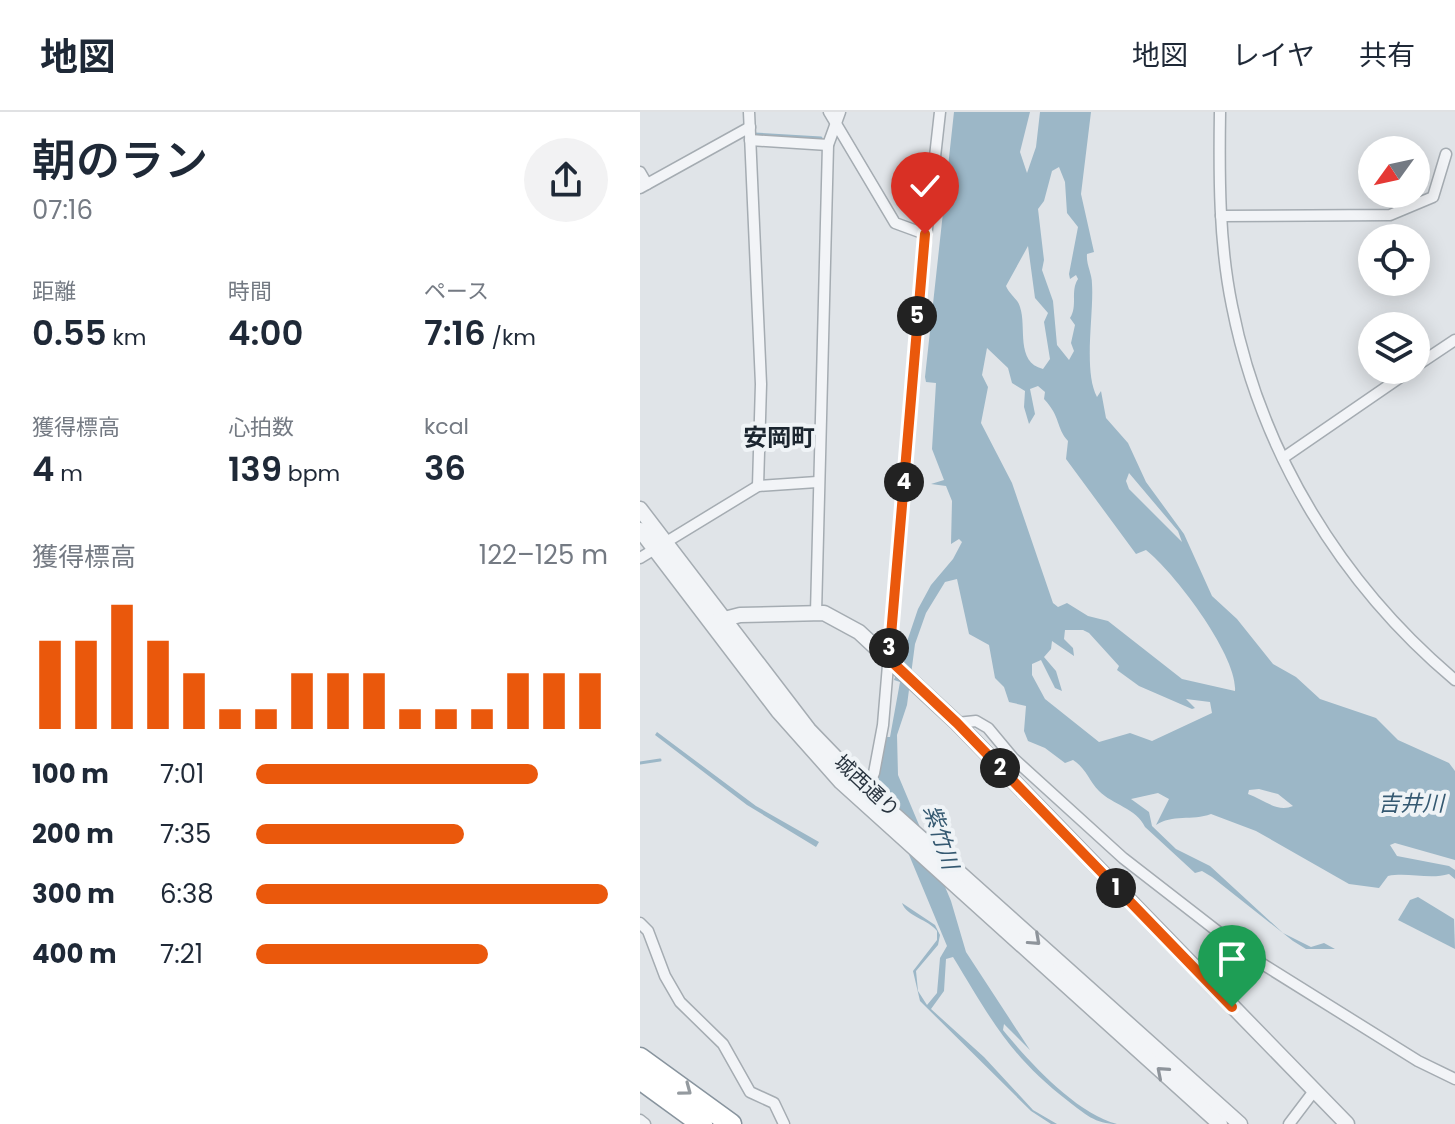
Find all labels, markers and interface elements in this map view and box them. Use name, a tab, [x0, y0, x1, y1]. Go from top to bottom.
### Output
text: 地図	[40, 30, 116, 83]
text: 地図	[1132, 36, 1188, 75]
text: レイヤ	[1232, 36, 1315, 75]
text: 共有	[1359, 36, 1415, 75]
text: 朝のラン	[32, 130, 208, 191]
north arrow	[1358, 136, 1430, 208]
map controls	[1358, 136, 1430, 384]
button: share	[524, 138, 608, 222]
pin	[891, 152, 959, 234]
icon: check	[903, 164, 947, 208]
text: 07:16	[32, 192, 93, 228]
button: locate	[1358, 224, 1430, 296]
text: 距離	[32, 276, 76, 307]
text: 時間	[228, 276, 272, 307]
text: ペース	[424, 276, 489, 307]
pin: 5	[897, 296, 937, 336]
text: 5	[910, 300, 924, 331]
text: 0.55	[32, 309, 107, 357]
text: 4:00	[228, 309, 303, 357]
text: 7:16	[424, 309, 486, 357]
button: layers	[1358, 312, 1430, 384]
text: km	[107, 322, 146, 353]
text: /km	[486, 322, 536, 353]
text: kcal	[424, 411, 469, 442]
text: 獲得標高	[32, 412, 120, 443]
text: 心拍数	[228, 412, 294, 443]
district label: 安岡町	[743, 421, 815, 454]
text: 36	[424, 444, 466, 492]
text: 4	[32, 445, 54, 493]
text: 139	[228, 445, 282, 493]
text: m	[54, 458, 83, 489]
text: bpm	[282, 458, 340, 489]
pin: 4	[884, 462, 924, 502]
text: 4	[897, 466, 911, 497]
text: 122–125 m	[479, 537, 608, 573]
text: 獲得標高	[32, 539, 136, 575]
pin: 3	[869, 628, 909, 668]
text: 3	[882, 632, 896, 663]
street label: 城西通り	[828, 748, 906, 824]
pin: 2	[980, 748, 1020, 788]
text: 2	[994, 752, 1006, 783]
text: 100 m	[32, 756, 109, 792]
text: 7:01	[160, 756, 204, 792]
water label: 吉井川	[1378, 788, 1446, 819]
water label: 紫竹川	[916, 801, 967, 875]
text: 200 m	[32, 816, 114, 852]
text: 7:35	[160, 816, 211, 852]
pin: 1	[1096, 868, 1136, 908]
text: 1	[1112, 872, 1120, 903]
text: 300 m	[32, 876, 115, 912]
text: 6:38	[160, 876, 214, 912]
pin	[1198, 925, 1266, 1007]
one-way arrow	[1026, 931, 1041, 945]
text: 400 m	[32, 936, 117, 972]
text: 7:21	[160, 936, 203, 972]
icon: arrive	[1210, 937, 1254, 981]
one-way arrow	[1156, 1068, 1171, 1082]
one-way arrow	[677, 1081, 692, 1095]

